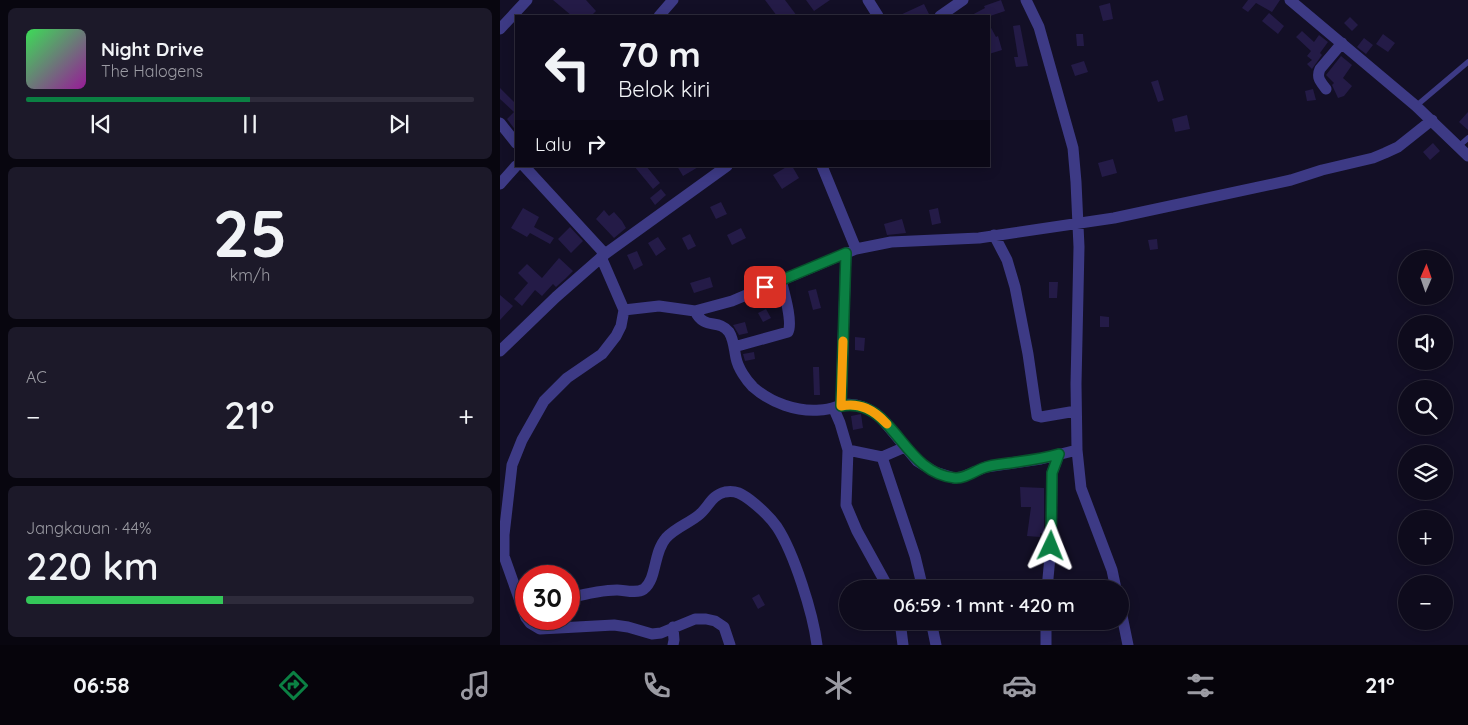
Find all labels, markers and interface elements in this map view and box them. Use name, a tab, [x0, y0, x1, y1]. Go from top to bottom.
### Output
text: 70 m	[618, 32, 701, 76]
icon: left	[535, 35, 600, 100]
text: Night Drive	[101, 37, 204, 61]
text: The Halogens	[101, 61, 203, 81]
text: Belok kiri	[618, 75, 710, 103]
icon: previous	[87, 110, 115, 138]
icon: pause	[236, 110, 264, 138]
icon: next	[385, 110, 413, 138]
icon: right	[582, 130, 610, 158]
text: Lalu	[535, 132, 572, 156]
text: 25	[213, 192, 287, 273]
north arrow	[1398, 250, 1452, 305]
map controls	[1398, 250, 1453, 630]
text: km/h	[230, 265, 270, 285]
pin	[744, 266, 786, 308]
icon: arrive	[751, 273, 779, 301]
button: sound	[1398, 315, 1453, 370]
text: AC	[26, 367, 47, 387]
button: search	[1398, 380, 1453, 435]
text: 21°	[224, 391, 274, 439]
text: −	[26, 399, 41, 434]
text: +	[458, 399, 474, 434]
button: layers	[1398, 445, 1453, 500]
button: +	[1398, 510, 1453, 565]
text: Jangkauan · 44%	[26, 518, 151, 538]
position arrow	[1024, 519, 1076, 571]
text: 220 km	[26, 542, 159, 590]
speed limit sign: 30	[515, 565, 580, 630]
button: −	[1398, 575, 1453, 630]
text: 06:59 · 1 mnt · 420 m	[893, 593, 1075, 617]
icon: directions	[276, 668, 311, 703]
icon: music	[458, 668, 493, 703]
icon: phone	[639, 668, 674, 703]
icon: climate	[821, 668, 856, 703]
icon: car	[1002, 668, 1037, 703]
icon: filters	[1183, 668, 1218, 703]
text: 06:58	[73, 671, 130, 699]
text: 21°	[1365, 671, 1395, 699]

